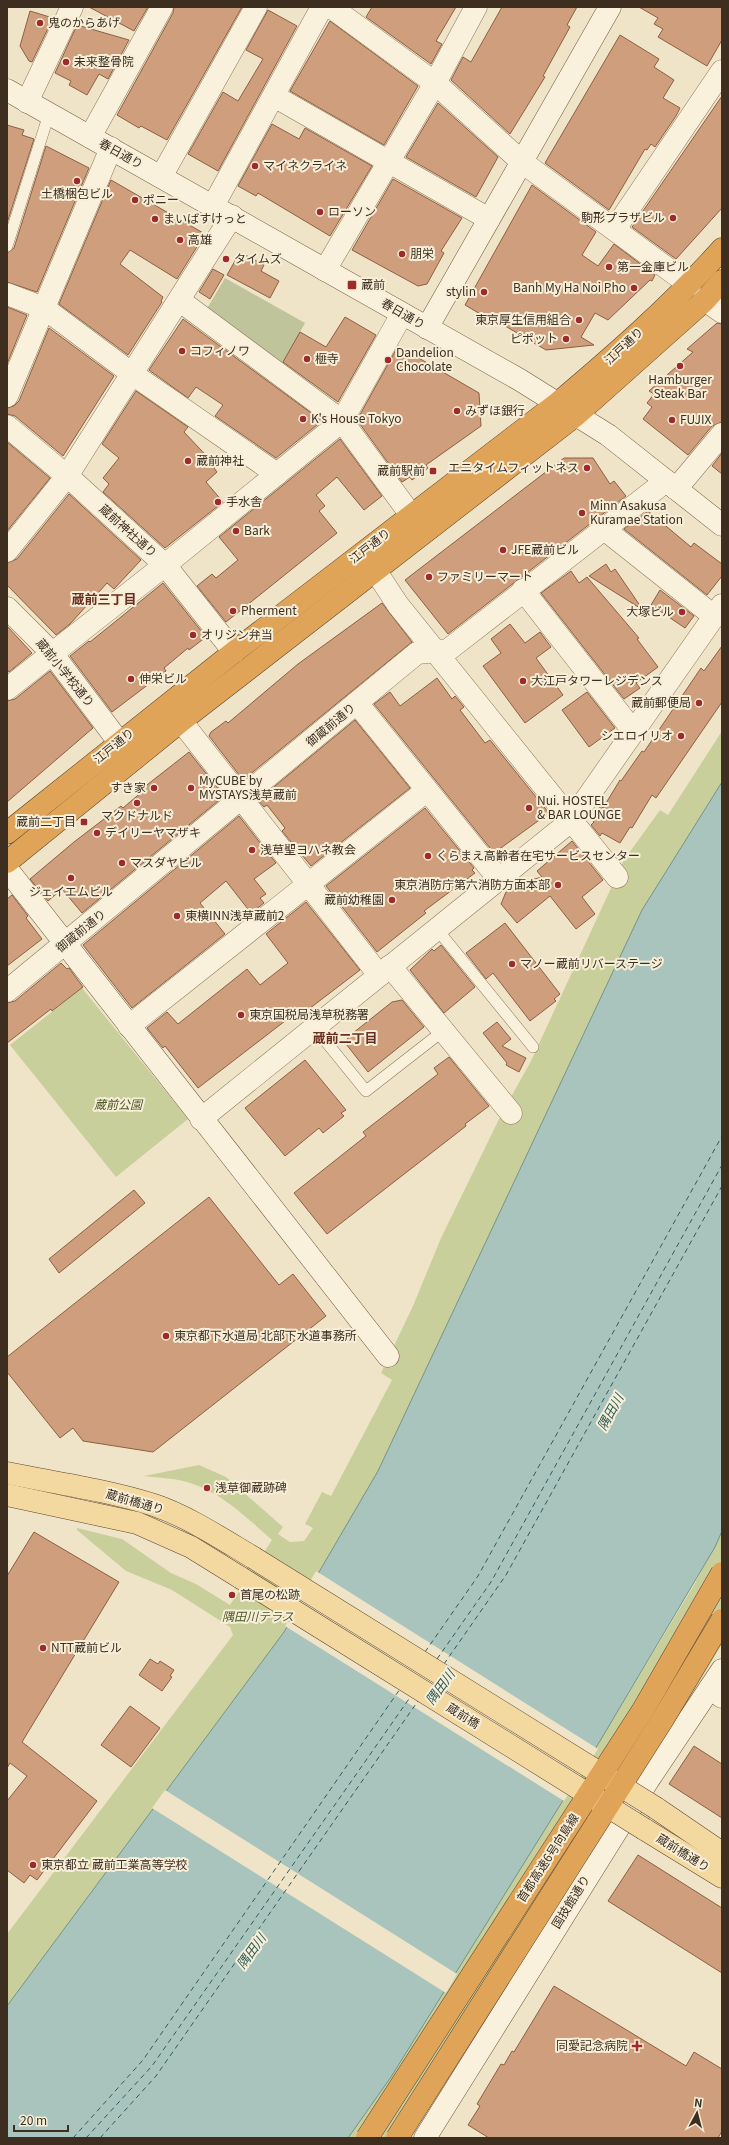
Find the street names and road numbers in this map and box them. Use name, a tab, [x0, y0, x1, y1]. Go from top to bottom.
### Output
street label: 春日通り	[97, 134, 147, 172]
street label: 春日通り	[379, 293, 429, 332]
street label: 江戸通り	[600, 322, 646, 367]
street label: 蔵前神社通り	[97, 499, 161, 560]
street label: 江戸通り	[345, 523, 393, 566]
street label: 蔵前小学校通り	[33, 634, 99, 710]
street label: 御蔵前通り	[302, 698, 358, 750]
street label: 江戸通り	[89, 723, 137, 767]
street label: 御蔵前通り	[51, 904, 109, 955]
street label: 蔵前橋通り	[104, 1484, 167, 1517]
street label: 蔵前橋	[444, 1698, 484, 1731]
street label: 首都高速6号向島線	[512, 1809, 582, 1905]
street label: 蔵前橋通り	[654, 1829, 714, 1875]
street label: 国技館通り	[547, 1871, 593, 1931]

